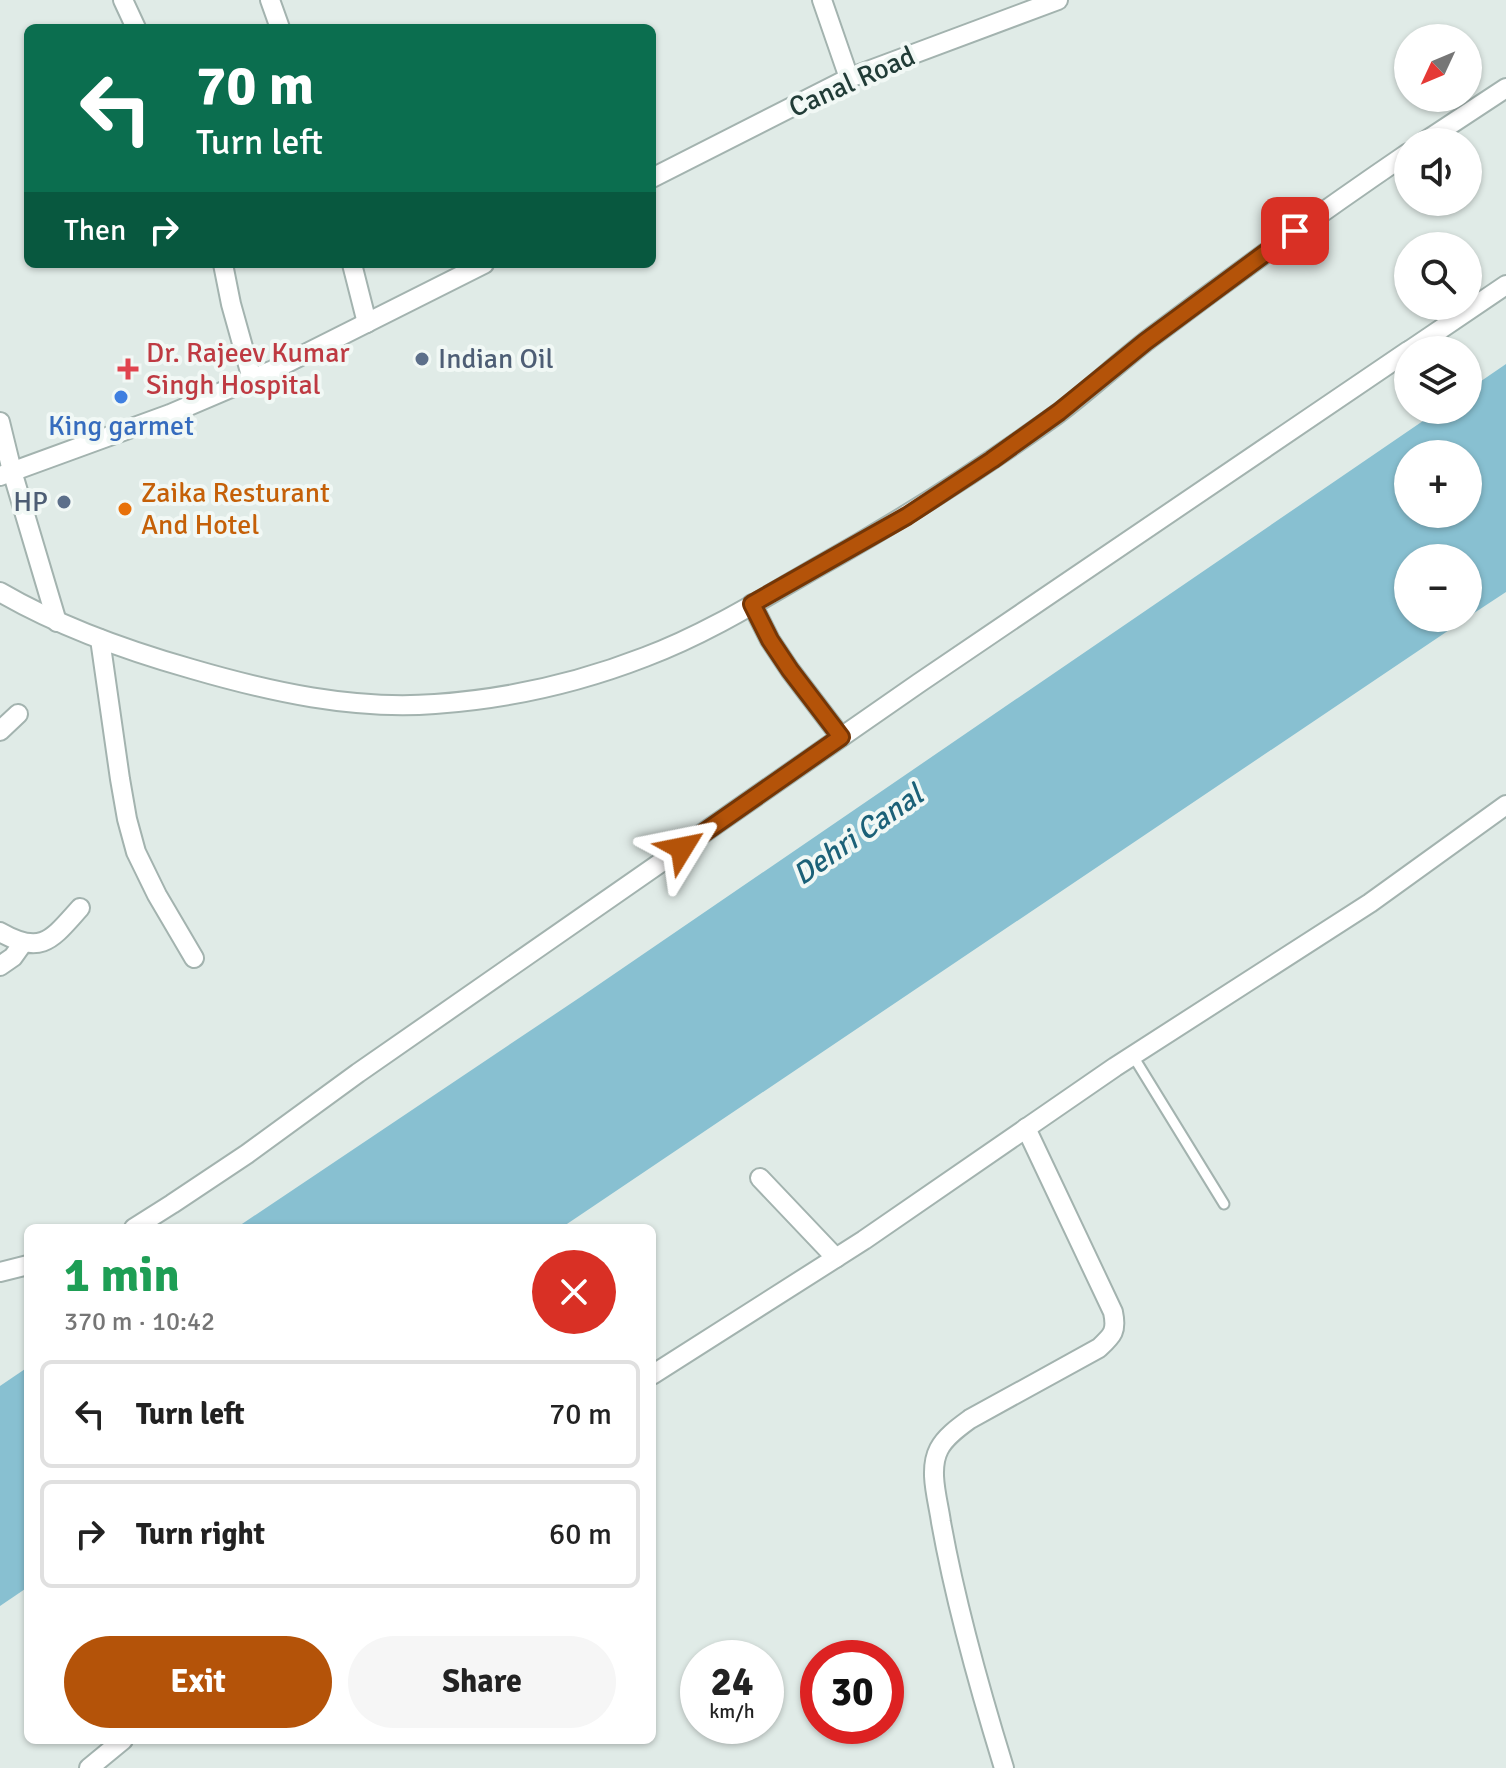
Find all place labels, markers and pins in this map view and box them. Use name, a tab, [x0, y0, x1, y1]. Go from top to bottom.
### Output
pin	[1261, 197, 1329, 265]
place label: Dr. Rajeev Kumar Singh Hospital	[146, 336, 350, 402]
place label: Indian Oil	[438, 342, 554, 376]
marker: Indian Oil	[413, 350, 431, 368]
marker: Dr. Rajeev Kumar Singh Hospital	[117, 358, 139, 380]
marker: King garmet	[112, 388, 130, 406]
place label: King garmet	[48, 409, 194, 443]
place label: Zaika Resturant And Hotel	[141, 476, 330, 542]
place label: HP	[13, 485, 48, 519]
marker: HP	[55, 493, 73, 511]
marker: Zaika Resturant And Hotel	[116, 500, 134, 518]

